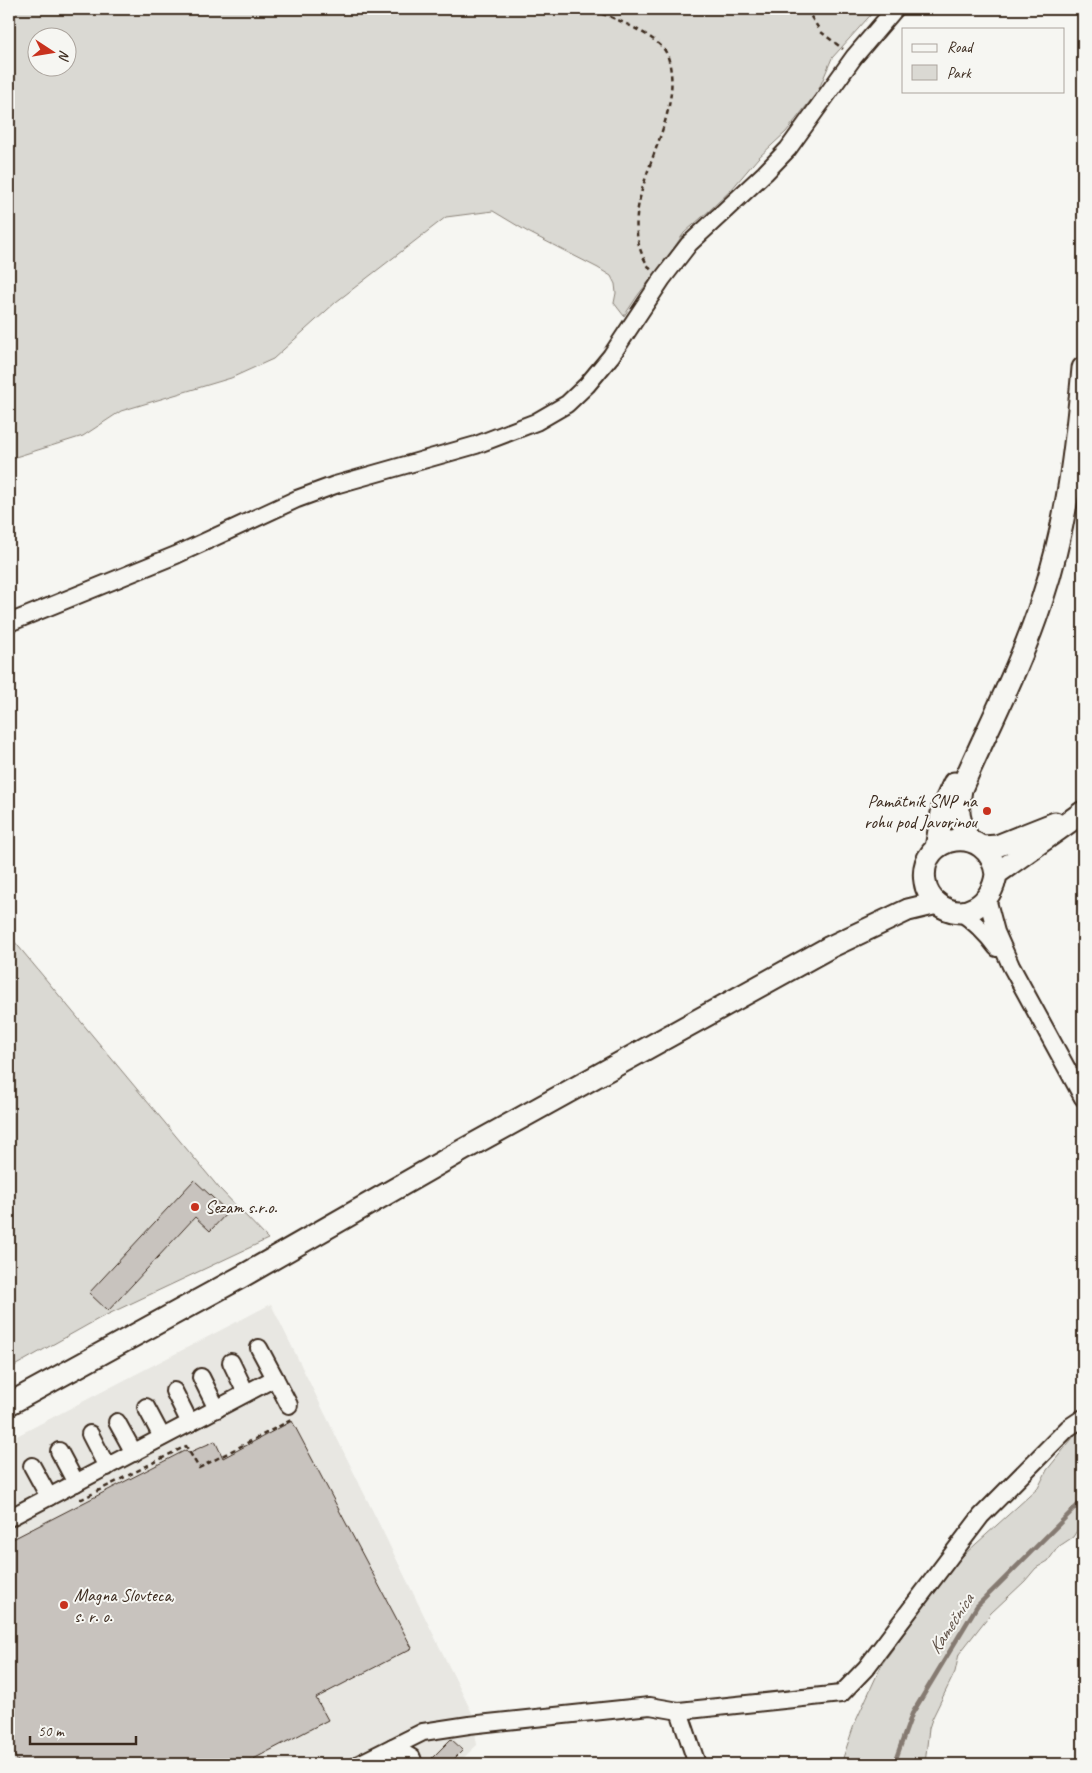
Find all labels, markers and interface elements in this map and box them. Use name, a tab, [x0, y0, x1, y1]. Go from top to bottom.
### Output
north arrow	[28, 28, 78, 78]
legend	[902, 28, 1064, 92]
text: Road	[947, 38, 974, 57]
text: N	[55, 49, 73, 63]
text: Park	[947, 64, 972, 83]
place label: Pamätník SNP na rohu pod Javorinou	[864, 790, 978, 833]
marker: Pamätník SNP na rohu pod Javorinou	[981, 805, 993, 817]
place label: Sezam s.r.o.	[205, 1196, 278, 1218]
marker: Sezam s.r.o.	[189, 1201, 201, 1213]
place label: Magna Slovteca, s. r. o.	[74, 1584, 174, 1627]
water label: Kamečnica	[923, 1587, 981, 1659]
marker: Magna Slovteca, s. r. o.	[58, 1599, 70, 1611]
scale bar	[30, 1713, 136, 1745]
text: 50 m	[38, 1722, 65, 1741]

